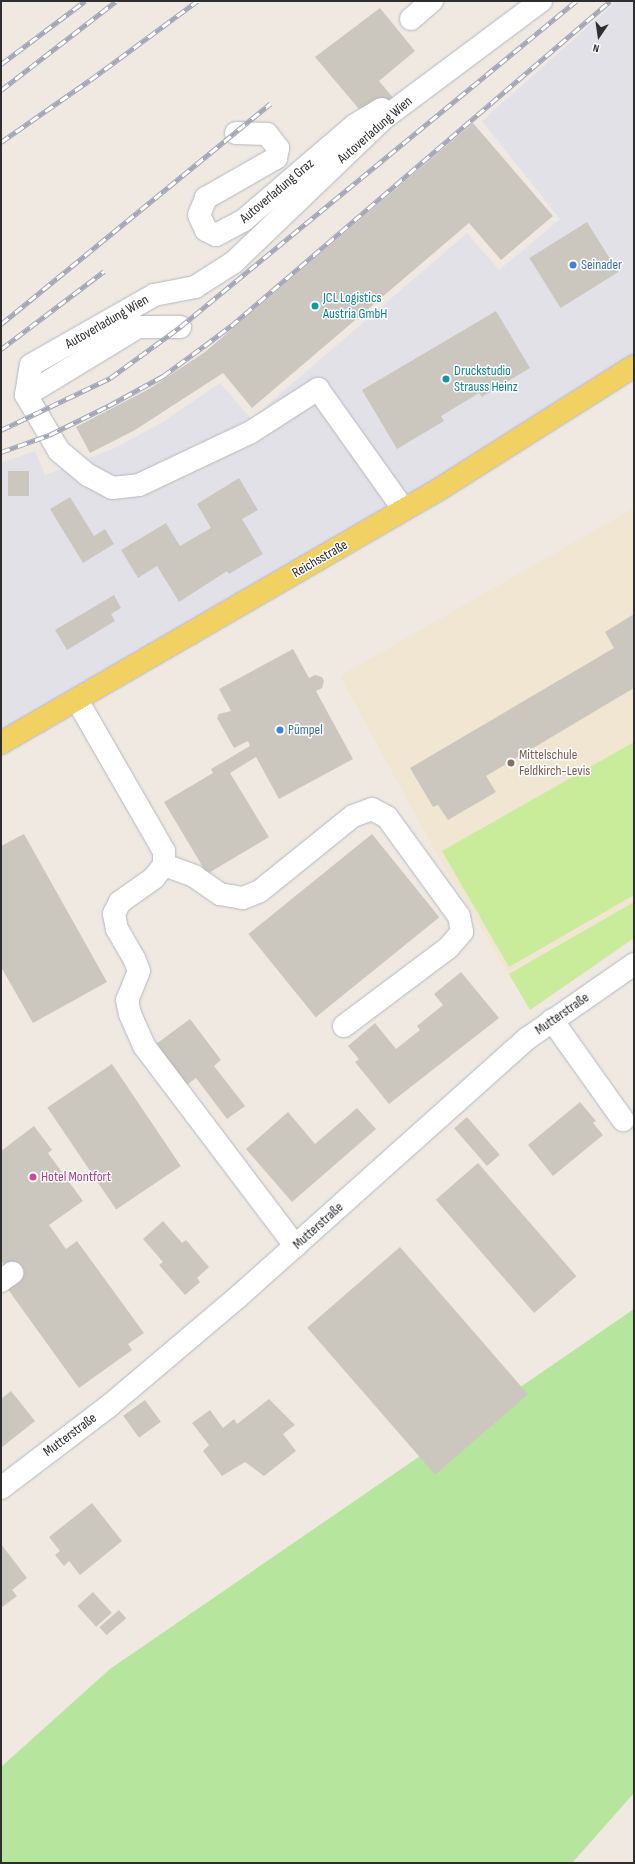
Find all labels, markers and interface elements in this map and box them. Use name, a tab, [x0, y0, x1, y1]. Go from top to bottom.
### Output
north arrow	[579, 16, 619, 56]
text: N	[592, 41, 601, 55]
street label: Autoverladung Wien	[334, 93, 416, 167]
street label: Autoverladung Graz	[237, 155, 317, 227]
place label: Seinader	[581, 257, 622, 273]
marker: Seinader	[568, 260, 578, 270]
place label: JCL Logistics Austria GmbH	[323, 290, 387, 322]
street label: Autoverladung Wien	[62, 291, 152, 353]
marker: JCL Logistics Austria GmbH	[310, 301, 320, 311]
place label: Druckstudio Strauss Heinz	[454, 363, 518, 396]
marker: Druckstudio Strauss Heinz	[441, 374, 451, 384]
street label: Reichsstraße	[289, 536, 351, 582]
place label: Pümpel	[288, 722, 323, 738]
marker: Pümpel	[275, 725, 285, 735]
place label: Mittelschule Feldkirch-Levis	[519, 747, 590, 780]
marker: Mittelschule Feldkirch-Levis	[506, 758, 516, 768]
street label: Mutterstraße	[532, 989, 592, 1039]
place label: Hotel Montfort	[41, 1169, 111, 1185]
marker: Hotel Montfort	[28, 1172, 38, 1182]
street label: Mutterstraße	[289, 1199, 347, 1253]
street label: Mutterstraße	[40, 1410, 100, 1460]

